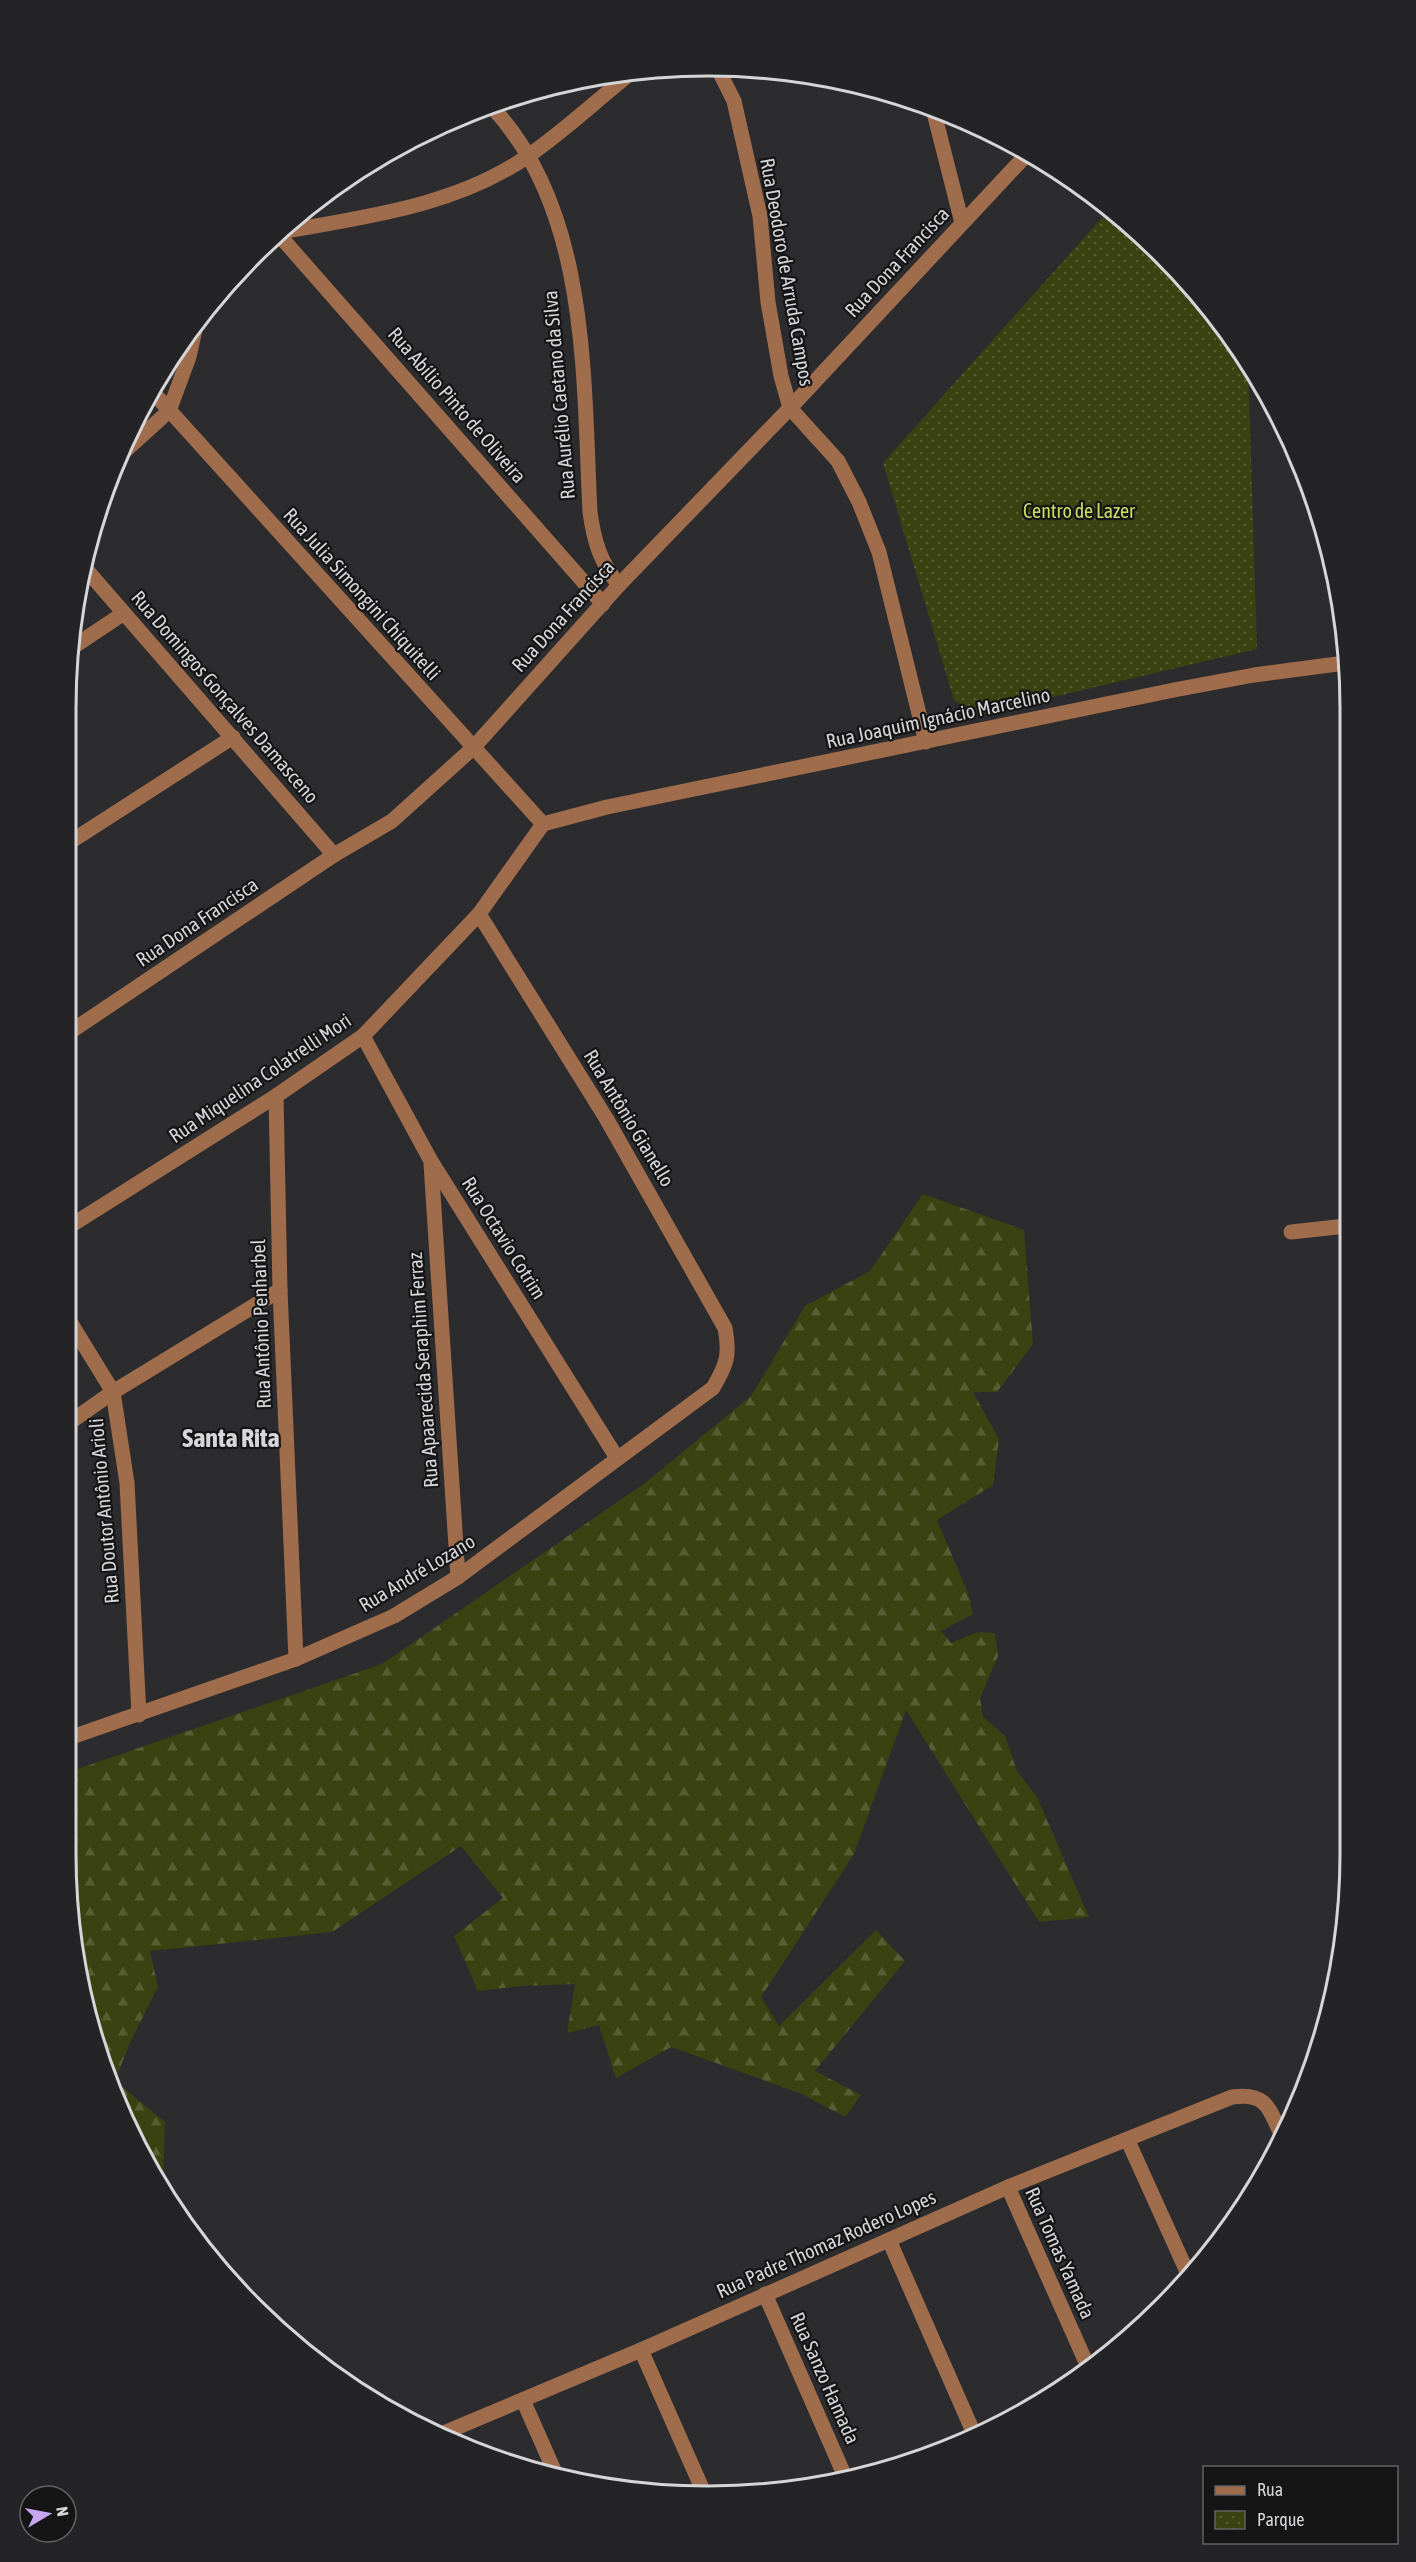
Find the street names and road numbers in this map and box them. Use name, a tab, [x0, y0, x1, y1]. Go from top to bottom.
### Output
street label: Rua Deodoro de Arruda Campos	[756, 156, 819, 388]
street label: Rua Dona Francisca	[840, 202, 953, 321]
street label: Rua Aurélio Caetano da Silva	[538, 290, 579, 500]
street label: Rua Abílio Pinto de Oliveira	[384, 322, 531, 487]
street label: Rua Julia Simongini Chiquitelli	[279, 503, 446, 684]
street label: Rua Dona Francisca	[507, 555, 619, 676]
street label: Rua Domingos Gonçalves Damasceno	[127, 586, 324, 807]
street label: Rua Joaquim Ignácio Marcelino	[824, 682, 1052, 753]
street label: Rua Dona Francisca	[131, 872, 262, 971]
street label: Rua Miquelina Colatrelli Mori	[164, 1008, 355, 1147]
street label: Rua Antônio Gianello	[579, 1045, 679, 1190]
street label: Rua Octavio Cotrim	[458, 1172, 551, 1303]
street label: Rua Antônio Penharbel	[246, 1238, 275, 1409]
street label: Rua Apaarecida Seraphim Ferraz	[403, 1252, 442, 1488]
street label: Rua Doutor Antônio Arioli	[84, 1417, 123, 1605]
street label: Rua André Lozano	[355, 1529, 479, 1616]
street label: Rua Tomas Yamada	[1021, 2183, 1100, 2322]
street label: Rua Padre Thomaz Rodero Lopes	[713, 2185, 939, 2302]
street label: Rua Sanzo Hamada	[786, 2308, 865, 2447]

